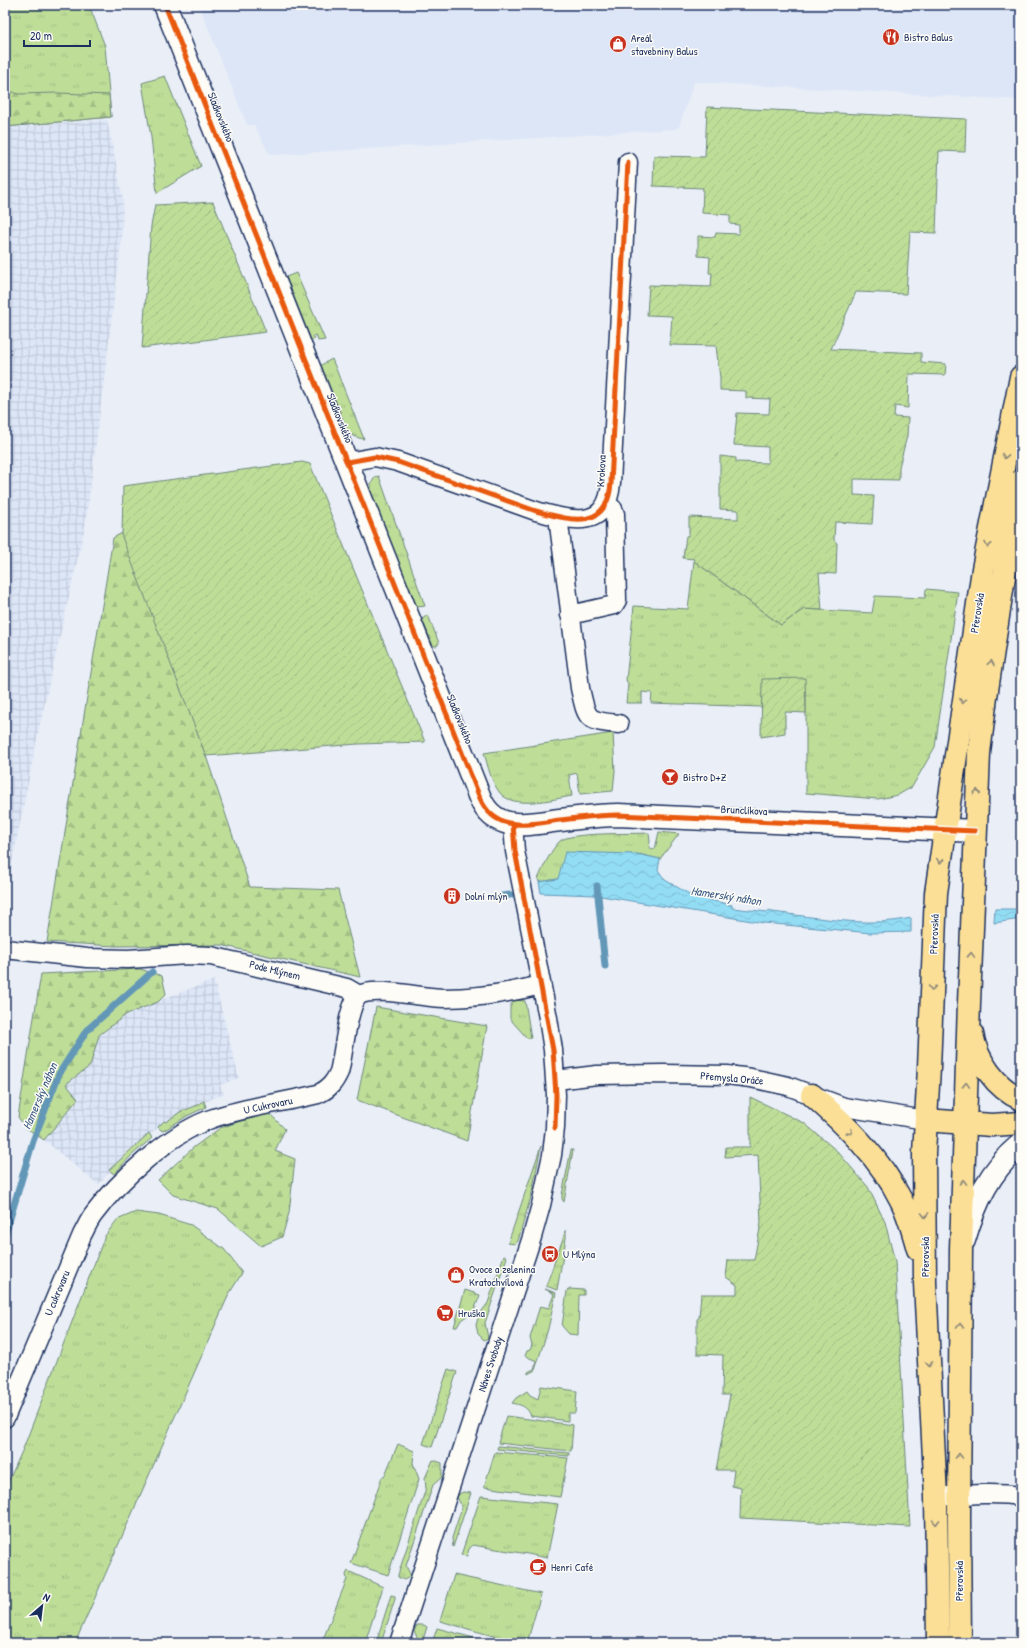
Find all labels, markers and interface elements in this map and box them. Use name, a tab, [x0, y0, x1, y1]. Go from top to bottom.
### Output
scale bar	[24, 22, 90, 48]
text: 20 m	[30, 27, 52, 44]
restaurant icon: Bistro Balus	[881, 27, 901, 47]
place label: Bistro Balus	[904, 30, 953, 44]
place label: Areál stavebniny Balus	[631, 31, 698, 58]
shop icon: Areál stavebniny Balus	[608, 34, 628, 54]
street label: Sladkovského	[205, 90, 237, 144]
street label: Sladkovského	[324, 391, 356, 445]
one-way arrow	[1002, 453, 1010, 460]
street label: Krokova	[593, 454, 609, 487]
one-way arrow	[984, 542, 993, 548]
street label: Přerovská	[967, 591, 987, 634]
one-way arrow	[986, 660, 995, 666]
street label: Sladkovského	[444, 692, 476, 746]
one-way arrow	[959, 698, 968, 704]
bar icon: Bistro D+Z	[660, 767, 680, 787]
place label: Bistro D+Z	[683, 770, 727, 784]
one-way arrow	[973, 789, 982, 795]
street label: Brunclíkova	[720, 802, 768, 818]
one-way arrow	[936, 858, 945, 864]
water label: Hamerský náhon	[690, 882, 764, 910]
building icon: Dolní mlýn	[442, 886, 462, 906]
place label: Dolní mlýn	[465, 889, 508, 903]
street label: Přerovská	[926, 913, 942, 954]
one-way arrow	[966, 952, 975, 958]
street label: Pode Mlýnem	[248, 957, 302, 983]
one-way arrow	[928, 985, 937, 991]
water label: Hamerský náhon	[18, 1058, 62, 1132]
street label: Přemysla Oráče	[700, 1068, 765, 1088]
one-way arrow	[962, 1081, 970, 1087]
street label: U Cukrovaru	[242, 1093, 294, 1117]
one-way arrow	[845, 1127, 853, 1135]
one-way arrow	[959, 1179, 967, 1185]
one-way arrow	[921, 1212, 929, 1218]
street label: Přerovská	[918, 1236, 932, 1277]
bus stop icon: U Mlýna	[540, 1244, 560, 1264]
place label: U Mlýna	[563, 1247, 596, 1261]
place label: Ovoce a zelenina Kratochvílová	[469, 1262, 536, 1289]
shop icon: Ovoce a zelenina Kratochvílová	[446, 1265, 466, 1285]
street label: U cukrovaru	[41, 1268, 73, 1318]
supermarket icon: Hruška	[435, 1303, 455, 1323]
place label: Hruška	[458, 1306, 486, 1320]
one-way arrow	[956, 1323, 964, 1329]
street label: Náves Svobody	[474, 1334, 506, 1394]
one-way arrow	[925, 1361, 933, 1367]
one-way arrow	[955, 1453, 963, 1459]
one-way arrow	[932, 1519, 940, 1525]
cafe icon: Henri Café	[528, 1557, 548, 1577]
place label: Henri Café	[551, 1560, 594, 1574]
street label: Přerovská	[952, 1560, 966, 1601]
north arrow	[22, 1586, 62, 1626]
text: N	[41, 1590, 53, 1605]

